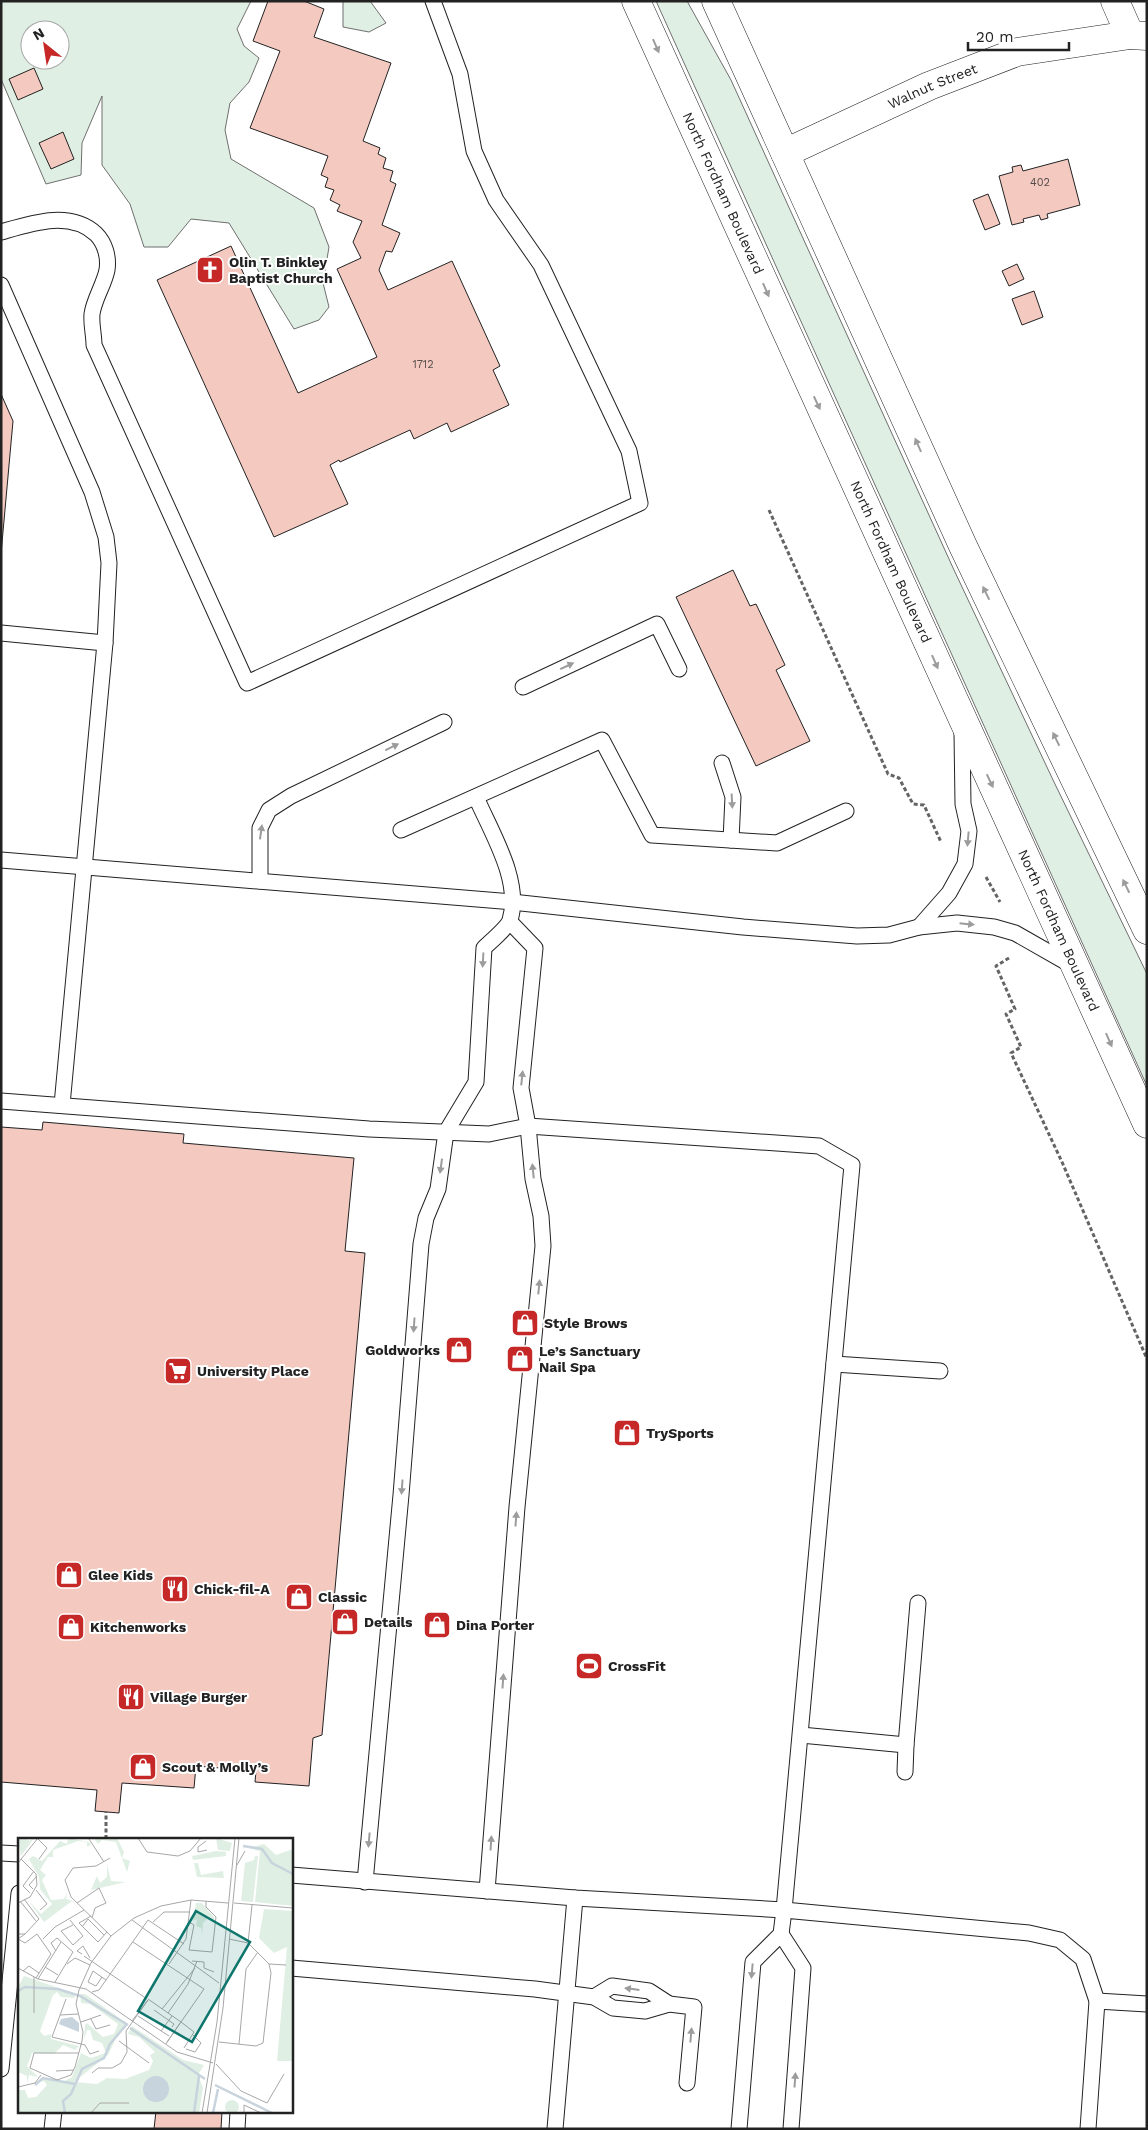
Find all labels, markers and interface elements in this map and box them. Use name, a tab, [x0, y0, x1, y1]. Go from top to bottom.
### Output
north arrow	[20, 20, 70, 70]
scale bar	[968, 20, 1069, 52]
text: N	[30, 24, 47, 43]
text: 20 m	[976, 28, 1014, 46]
one-way arrow	[652, 39, 660, 53]
street label: Walnut Street	[885, 60, 979, 112]
street label: North Fordham Boulevard	[680, 110, 767, 277]
house number: 402	[1030, 176, 1050, 189]
place label: Olin T. Binkley Baptist Church	[229, 254, 333, 286]
church icon: Olin T. Binkley Baptist Church	[195, 255, 225, 285]
one-way arrow	[762, 283, 770, 297]
house number: 1712	[412, 358, 434, 371]
one-way arrow	[813, 396, 821, 410]
one-way arrow	[913, 438, 921, 452]
street label: North Fordham Boulevard	[847, 478, 935, 645]
one-way arrow	[981, 586, 989, 600]
one-way arrow	[932, 655, 940, 669]
one-way arrow	[560, 662, 574, 670]
one-way arrow	[1051, 732, 1059, 746]
one-way arrow	[385, 743, 399, 751]
one-way arrow	[987, 774, 995, 788]
one-way arrow	[729, 793, 737, 809]
one-way arrow	[258, 824, 266, 840]
one-way arrow	[964, 831, 972, 847]
street label: North Fordham Boulevard	[1015, 847, 1103, 1014]
one-way arrow	[1121, 879, 1129, 893]
one-way arrow	[959, 920, 975, 928]
one-way arrow	[479, 952, 487, 968]
one-way arrow	[1106, 1033, 1114, 1047]
one-way arrow	[518, 1069, 526, 1085]
one-way arrow	[437, 1158, 445, 1174]
one-way arrow	[529, 1163, 537, 1179]
one-way arrow	[535, 1279, 543, 1295]
shop icon: Style Brows	[510, 1308, 540, 1338]
place label: Style Brows	[544, 1315, 628, 1331]
one-way arrow	[410, 1317, 418, 1333]
shop icon: Goldworks	[444, 1335, 474, 1365]
place label: Goldworks	[365, 1342, 441, 1358]
place label: Le’s Sanctuary Nail Spa	[539, 1343, 640, 1375]
shop icon: Le’s Sanctuary Nail Spa	[505, 1344, 535, 1374]
supermarket icon: University Place	[163, 1356, 193, 1386]
place label: University Place	[197, 1363, 309, 1379]
shop icon: TrySports	[612, 1418, 642, 1448]
place label: TrySports	[646, 1425, 714, 1441]
one-way arrow	[397, 1479, 405, 1495]
one-way arrow	[512, 1510, 520, 1526]
shop icon: Glee Kids	[54, 1560, 84, 1590]
place label: Glee Kids	[88, 1567, 153, 1583]
restaurant icon: Chick-fil-A	[160, 1574, 190, 1604]
place label: Chick-fil-A	[194, 1581, 270, 1597]
shop icon: Classic	[284, 1582, 314, 1612]
place label: Classic	[318, 1589, 367, 1605]
shop icon: Details	[330, 1607, 360, 1637]
shop icon: Dina Porter	[422, 1610, 452, 1640]
shop icon: Kitchenworks	[56, 1612, 86, 1642]
place label: Details	[364, 1614, 413, 1630]
place label: Dina Porter	[456, 1617, 534, 1633]
place label: Kitchenworks	[90, 1619, 187, 1635]
sports icon: CrossFit	[574, 1651, 604, 1681]
place label: CrossFit	[608, 1658, 666, 1674]
one-way arrow	[500, 1672, 508, 1688]
restaurant icon: Village Burger	[116, 1682, 146, 1712]
place label: Village Burger	[150, 1689, 247, 1705]
shop icon: Scout & Molly’s	[128, 1752, 158, 1782]
place label: Scout & Molly’s	[162, 1759, 269, 1775]
one-way arrow	[365, 1832, 373, 1848]
one-way arrow	[487, 1834, 495, 1850]
inset map	[18, 1838, 292, 2112]
one-way arrow	[748, 1963, 756, 1979]
one-way arrow	[624, 1984, 640, 1992]
one-way arrow	[687, 2027, 695, 2043]
one-way arrow	[791, 2072, 799, 2088]

